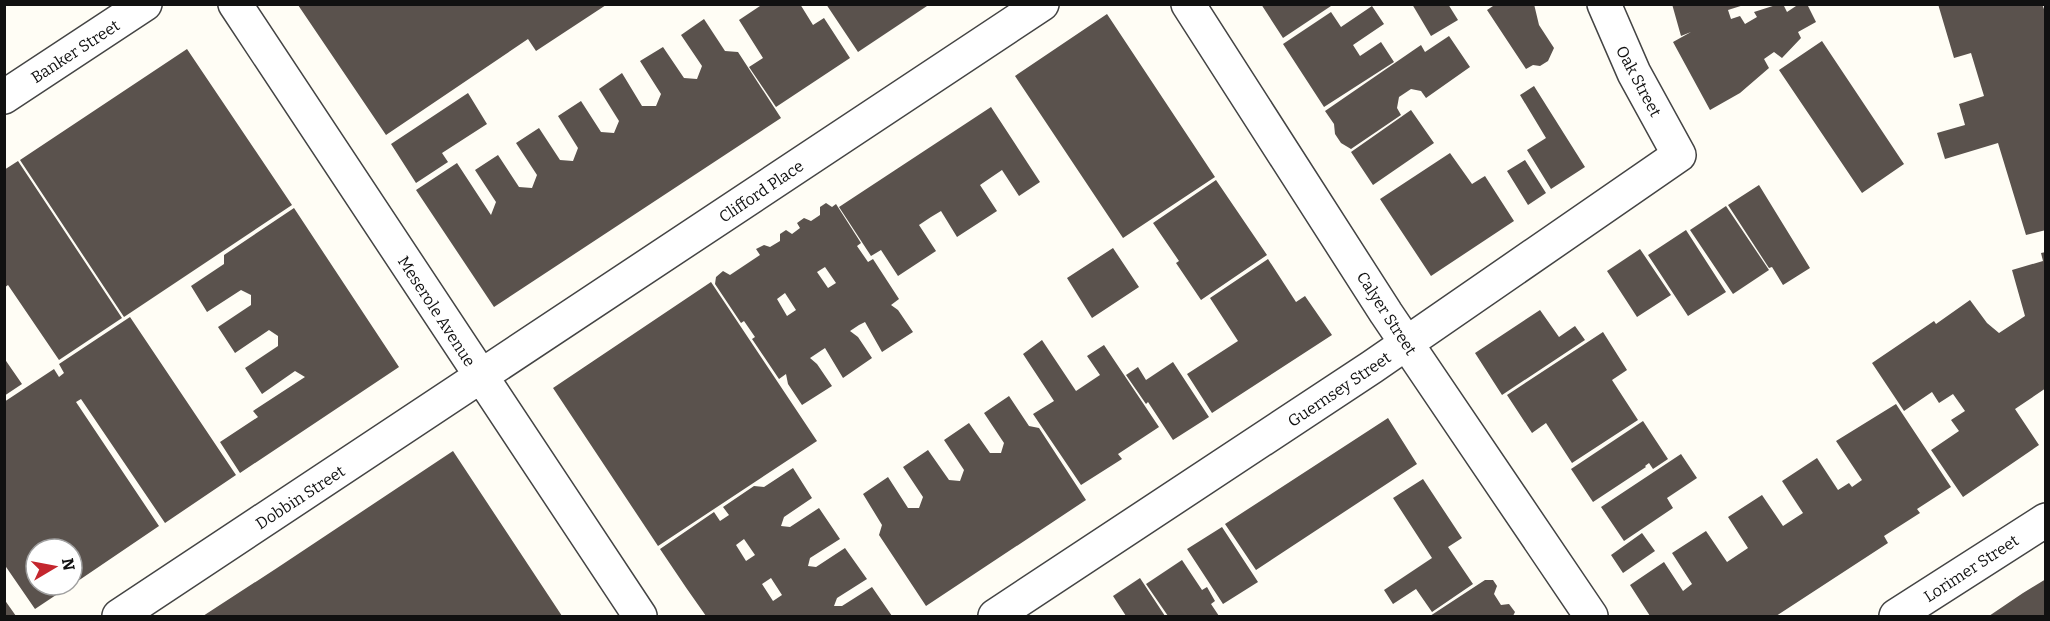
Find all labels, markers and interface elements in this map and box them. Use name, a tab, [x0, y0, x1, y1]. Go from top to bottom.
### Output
street label: Banker Street	[28, 16, 123, 87]
street label: Oak Street	[1612, 42, 1665, 120]
street label: Clifford Place	[715, 156, 807, 227]
street label: Meserole Avenue	[394, 252, 479, 370]
street label: Calyer Street	[1353, 268, 1421, 359]
street label: Guernsey Street	[1284, 348, 1395, 431]
street label: Dobbin Street	[252, 461, 349, 533]
street label: Lorimer Street	[1920, 531, 2022, 606]
north arrow	[24, 537, 84, 597]
text: N	[58, 557, 79, 572]

